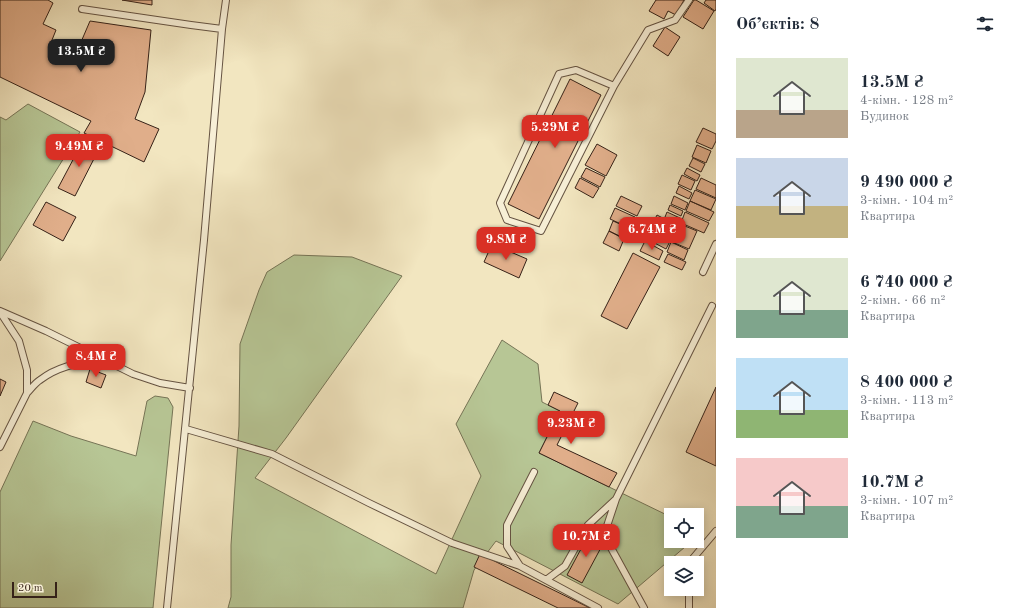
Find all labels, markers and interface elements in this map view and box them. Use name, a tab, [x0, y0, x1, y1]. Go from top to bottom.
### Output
icon: filters	[974, 13, 996, 35]
text: Об’єктів: 8	[736, 16, 819, 33]
pin: 13.5M ₴	[44, 39, 118, 73]
text: 13.5M ₴	[57, 45, 105, 58]
icon: home	[768, 74, 816, 122]
text: 13.5M ₴	[860, 74, 924, 91]
text: 4-кімн. · 128 m²	[860, 94, 953, 107]
text: Будинок	[860, 110, 909, 123]
pin: 5.29M ₴	[518, 115, 592, 149]
text: 5.29M ₴	[531, 121, 579, 134]
pin: 9.49M ₴	[42, 134, 116, 168]
text: 9.49M ₴	[55, 140, 103, 153]
icon: home	[768, 174, 816, 222]
text: 9 490 000 ₴	[860, 174, 953, 191]
text: 3-кімн. · 104 m²	[860, 194, 953, 207]
text: Квартира	[860, 210, 915, 223]
pin: 6.74M ₴	[615, 217, 689, 251]
text: 6.74M ₴	[628, 223, 676, 236]
pin: 9.8M ₴	[473, 227, 539, 261]
text: 9.8M ₴	[485, 233, 527, 246]
icon: home	[768, 274, 816, 322]
text: 6 740 000 ₴	[860, 274, 953, 291]
text: 2-кімн. · 66 m²	[860, 294, 946, 307]
text: Квартира	[860, 310, 915, 323]
pin: 8.4M ₴	[63, 344, 129, 378]
text: 8.4M ₴	[75, 350, 117, 363]
icon: home	[768, 374, 816, 422]
text: 8 400 000 ₴	[860, 374, 953, 391]
text: 3-кімн. · 113 m²	[860, 394, 953, 407]
text: Квартира	[860, 410, 915, 423]
pin: 9.23M ₴	[534, 411, 608, 445]
text: 9.23M ₴	[547, 417, 595, 430]
icon: home	[768, 474, 816, 522]
text: 10.7M ₴	[860, 474, 924, 491]
text: 3-кімн. · 107 m²	[860, 494, 953, 507]
map controls	[664, 508, 704, 596]
button: locate	[664, 508, 704, 548]
text: Квартира	[860, 510, 915, 523]
pin: 10.7M ₴	[549, 524, 623, 558]
text: 10.7M ₴	[562, 530, 610, 543]
button: layers	[664, 556, 704, 596]
scale bar	[12, 580, 57, 599]
text: 20 m	[18, 583, 43, 594]

